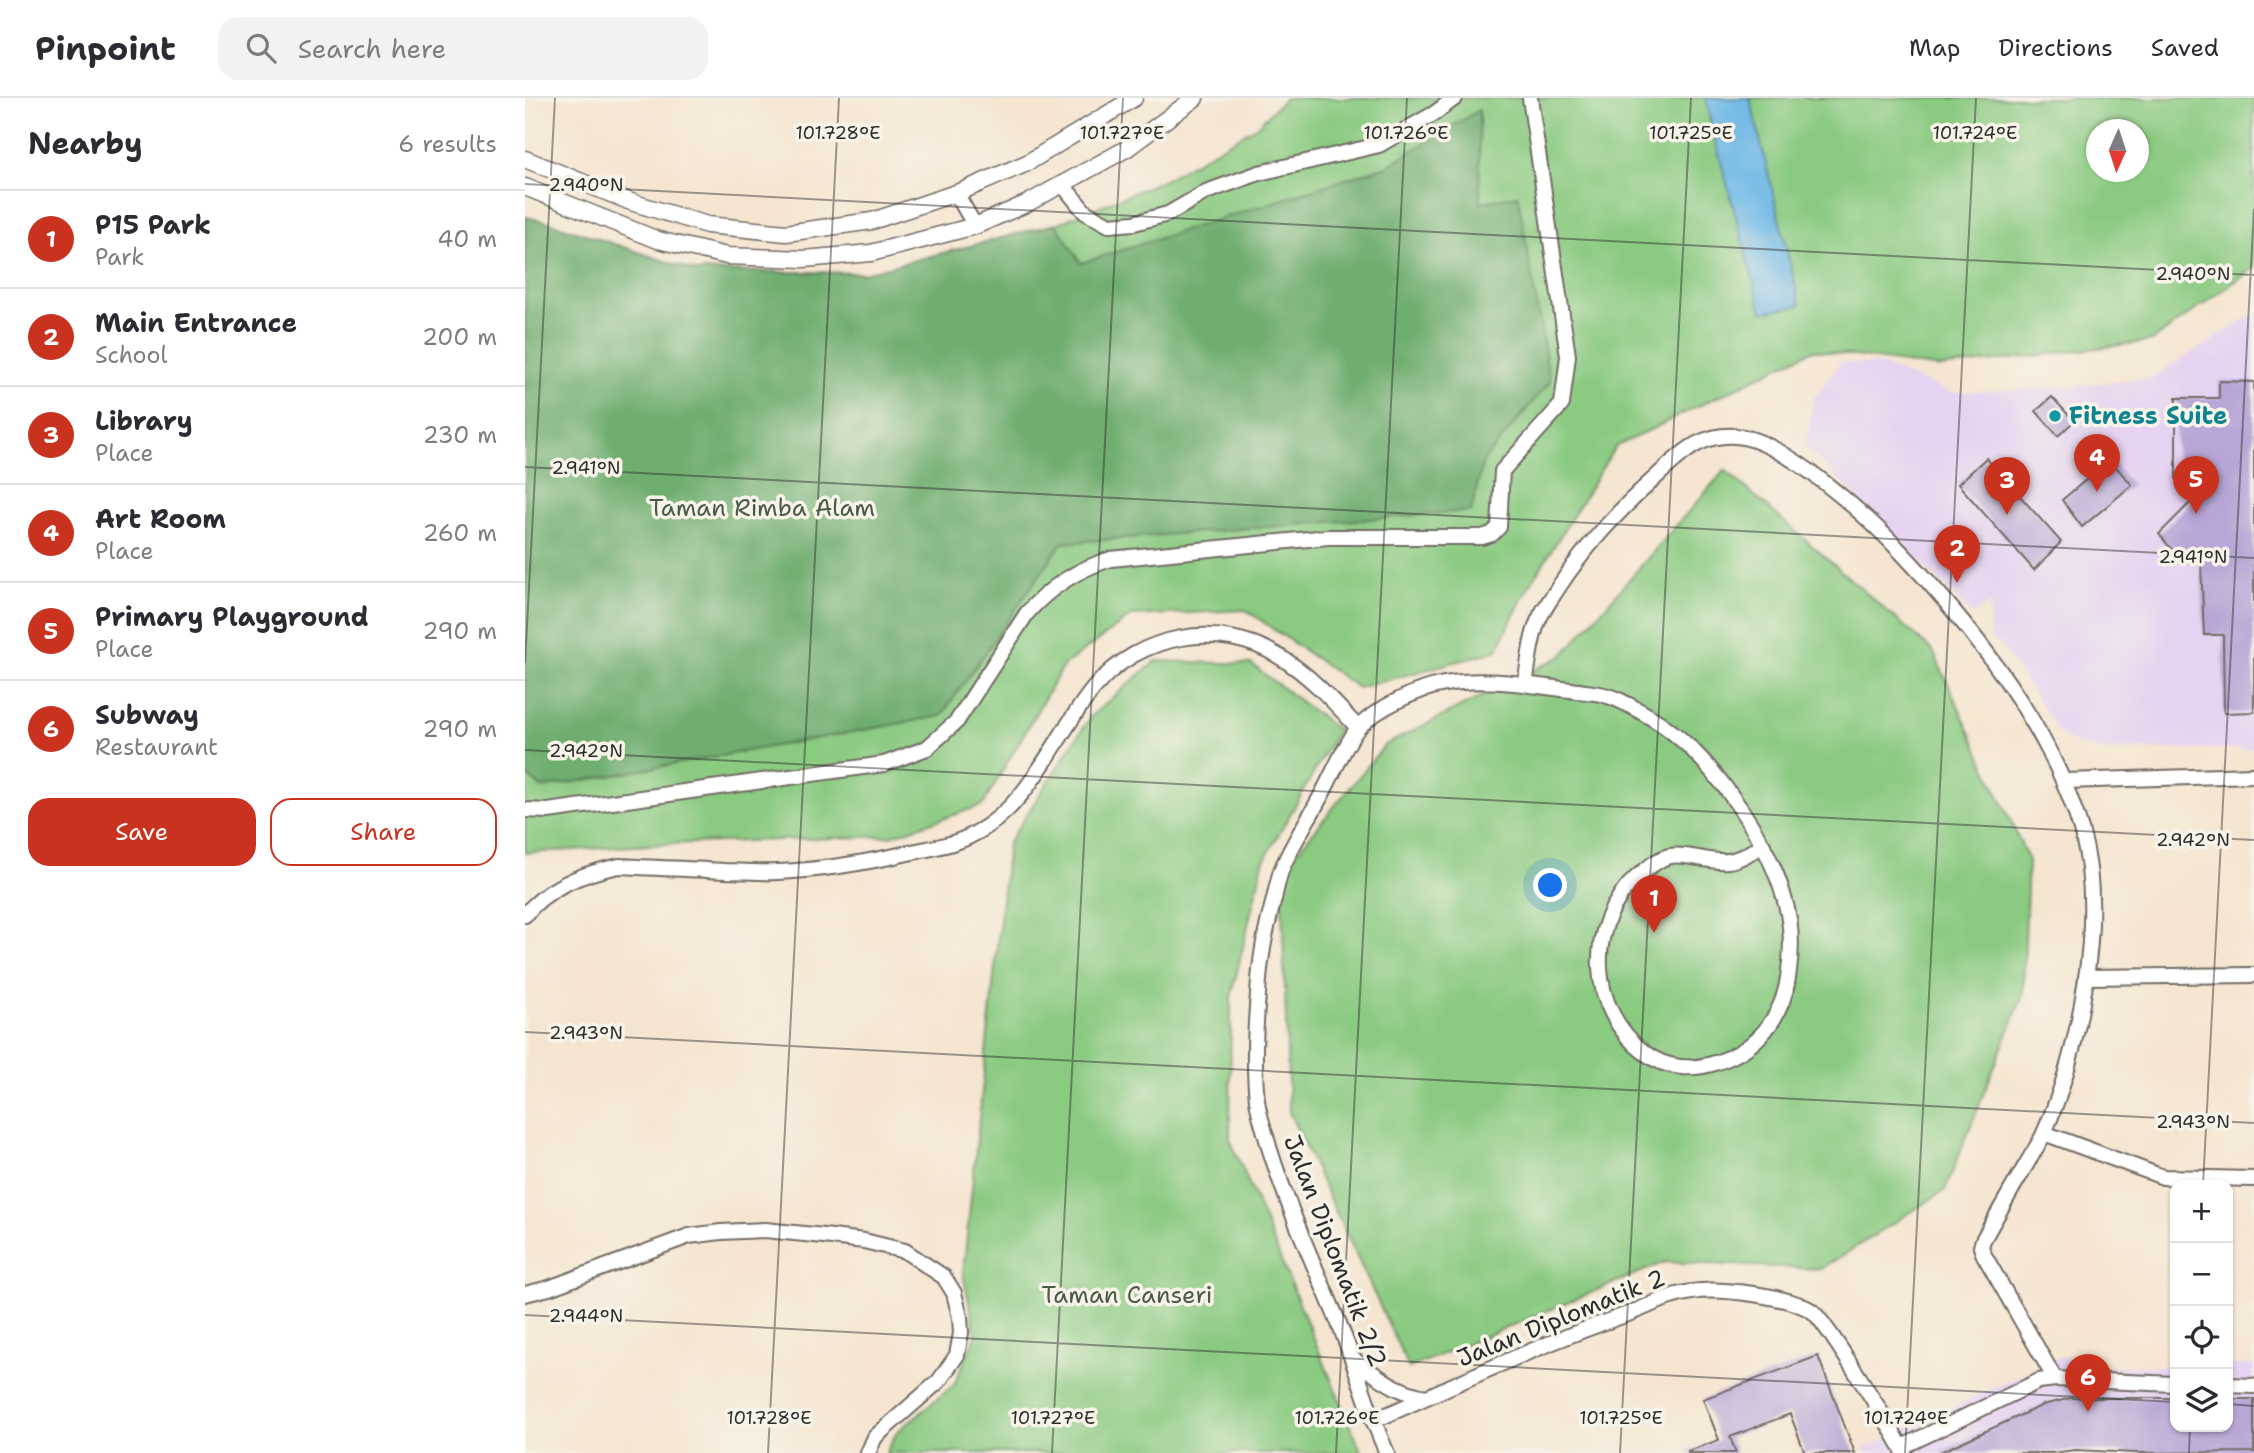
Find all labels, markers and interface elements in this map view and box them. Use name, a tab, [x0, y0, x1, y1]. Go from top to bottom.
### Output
search box	[218, 17, 708, 80]
text: Pinpoint	[35, 26, 176, 71]
icon: search	[242, 29, 280, 67]
text: Search here	[298, 31, 446, 66]
text: Map	[1909, 32, 1960, 64]
text: Directions	[1998, 32, 2113, 64]
text: Saved	[2151, 32, 2219, 64]
north arrow	[2086, 119, 2149, 182]
text: 101.728°E	[795, 121, 881, 145]
text: 101.727°E	[1080, 121, 1164, 145]
text: 101.726°E	[1364, 121, 1448, 145]
text: 101.725°E	[1649, 121, 1733, 145]
text: 101.724°E	[1933, 121, 2017, 145]
text: Nearby	[28, 123, 143, 164]
text: 6 results	[398, 129, 497, 159]
text: 2.940°N	[549, 173, 623, 197]
text: P15 Park	[95, 207, 211, 242]
text: 1	[46, 224, 56, 254]
text: 40 m	[437, 224, 497, 254]
text: Park	[95, 242, 144, 272]
text: 2.940°N	[2156, 262, 2230, 286]
text: Main Entrance	[95, 305, 297, 340]
text: 2	[43, 322, 59, 352]
text: 200 m	[422, 322, 497, 352]
text: School	[95, 340, 167, 370]
place label: Fitness Suite	[2069, 400, 2227, 432]
text: Library	[95, 403, 193, 438]
marker: Fitness Suite	[2047, 408, 2063, 424]
text: 3	[43, 420, 59, 450]
text: 230 m	[423, 420, 497, 450]
pin: 4	[2074, 434, 2120, 492]
text: Place	[95, 438, 154, 468]
text: 2.941°N	[551, 456, 621, 480]
pin: 5	[2173, 456, 2219, 514]
pin: 3	[1984, 457, 2030, 515]
park label: Taman Rimba Alam	[649, 492, 875, 524]
text: Art Room	[95, 501, 226, 536]
text: 4	[43, 518, 59, 548]
text: 260 m	[423, 518, 497, 548]
pin: 2	[1934, 525, 1980, 583]
text: Place	[95, 536, 154, 566]
text: 2.941°N	[2158, 545, 2228, 569]
text: Primary Playground	[95, 599, 369, 634]
text: 5	[44, 616, 58, 646]
text: 290 m	[423, 616, 497, 646]
text: Place	[95, 634, 154, 664]
text: Subway	[95, 697, 199, 732]
text: 6	[43, 714, 59, 744]
text: 290 m	[423, 714, 497, 744]
text: Restaurant	[95, 732, 218, 762]
text: 2.942°N	[549, 739, 623, 763]
button: Save	[28, 798, 256, 866]
button: Share	[270, 798, 497, 866]
text: 2.942°N	[2156, 828, 2230, 852]
your location	[1533, 868, 1567, 902]
pin: 1	[1631, 875, 1677, 933]
text: 2.943°N	[549, 1021, 623, 1045]
text: 2.943°N	[2156, 1110, 2230, 1134]
street label: Jalan Diplomatik 2/2	[1276, 1130, 1394, 1372]
map controls	[2170, 1180, 2233, 1432]
button: +	[2170, 1180, 2233, 1243]
button: −	[2170, 1243, 2233, 1306]
street label: Jalan Diplomatik 2	[1452, 1262, 1670, 1374]
park label: Taman Canseri	[1041, 1279, 1213, 1311]
text: 2.944°N	[549, 1304, 623, 1328]
button: locate	[2170, 1306, 2233, 1369]
pin: 6	[2065, 1354, 2111, 1412]
button: layers	[2170, 1369, 2233, 1432]
text: 101.728°E	[726, 1406, 812, 1430]
text: 101.727°E	[1011, 1406, 1095, 1430]
text: 101.726°E	[1295, 1406, 1379, 1430]
text: 101.725°E	[1579, 1406, 1663, 1430]
text: 101.724°E	[1864, 1406, 1948, 1430]

